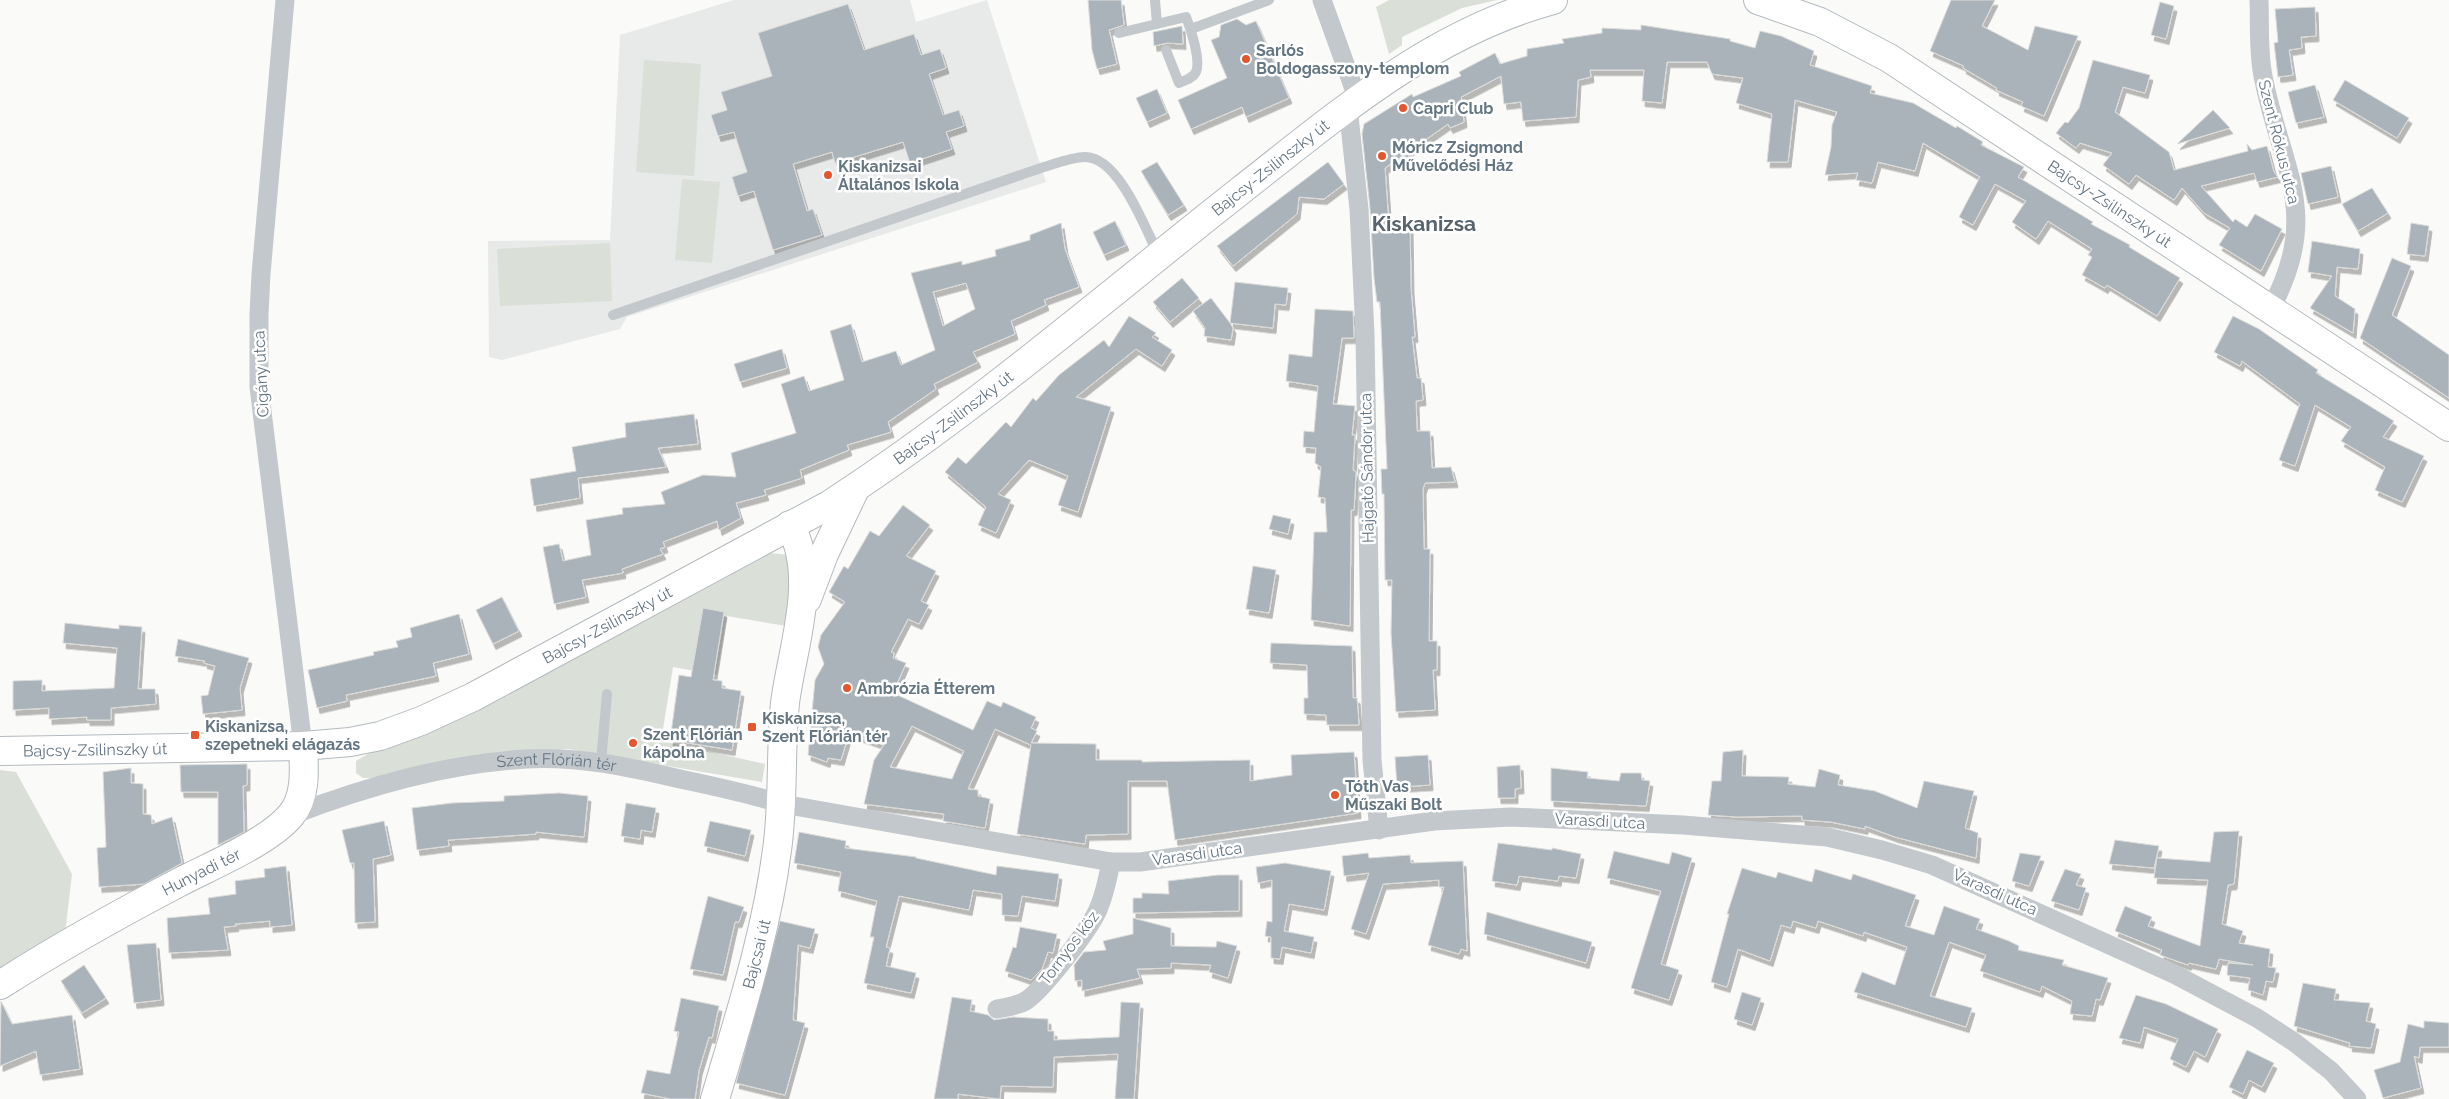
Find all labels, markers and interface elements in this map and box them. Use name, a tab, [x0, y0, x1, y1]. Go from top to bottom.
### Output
place label: Sarlós Boldogasszony-templom	[1256, 41, 1449, 78]
marker: Sarlós Boldogasszony-templom	[1240, 53, 1252, 65]
street label: Szent Rókus utca	[2254, 78, 2304, 206]
place label: Capri Club	[1413, 99, 1494, 118]
marker: Capri Club	[1397, 102, 1409, 114]
street label: Bajcsy-Zsilinszky út	[1208, 115, 1333, 219]
place label: Móricz Zsigmond Művelődési Ház	[1392, 138, 1523, 175]
marker: Móricz Zsigmond Művelődési Ház	[1376, 150, 1388, 162]
street label: Bajcsy-Zsilinszky út	[2044, 156, 2176, 251]
place label: Kiskanizsai Általános Iskola	[838, 157, 959, 194]
marker: Kiskanizsai Általános Iskola	[822, 169, 834, 181]
district label: Kiskanizsa	[1372, 211, 1476, 236]
street label: Cigány utca	[249, 330, 273, 418]
street label: Bajcsy-Zsilinszky út	[889, 366, 1017, 468]
street label: Hajgató Sándor utca	[1356, 393, 1378, 543]
street label: Bajcsy-Zsilinszky út	[539, 582, 676, 667]
place label: Ambrózia Étterem	[857, 678, 995, 698]
marker: Ambrózia Étterem	[841, 682, 853, 694]
place label: Kiskanizsa, Szent Flórián tér	[762, 709, 887, 746]
place label: Kiskanizsa, szepetneki elágazás	[205, 717, 360, 754]
marker: Kiskanizsa, Szent Flórián tér	[746, 721, 758, 733]
place label: Szent Flórián kápolna	[643, 725, 743, 762]
marker: Kiskanizsa, szepetneki elágazás	[189, 729, 201, 741]
marker: Szent Flórián kápolna	[627, 737, 639, 749]
street label: Bajcsy-Zsilinszky út	[23, 739, 168, 760]
street label: Szent Flórián tér	[495, 749, 618, 775]
place label: Tóth Vas Műszaki Bolt	[1345, 777, 1442, 814]
marker: Tóth Vas Műszaki Bolt	[1329, 789, 1341, 801]
street label: Varasdi utca	[1554, 809, 1646, 833]
street label: Varasdi utca	[1151, 838, 1243, 870]
street label: Hunyadi tér	[159, 844, 244, 899]
street label: Varasdi utca	[1950, 865, 2040, 919]
street label: Tornyos köz	[1035, 907, 1103, 989]
street label: Bajcsai út	[738, 917, 774, 991]

